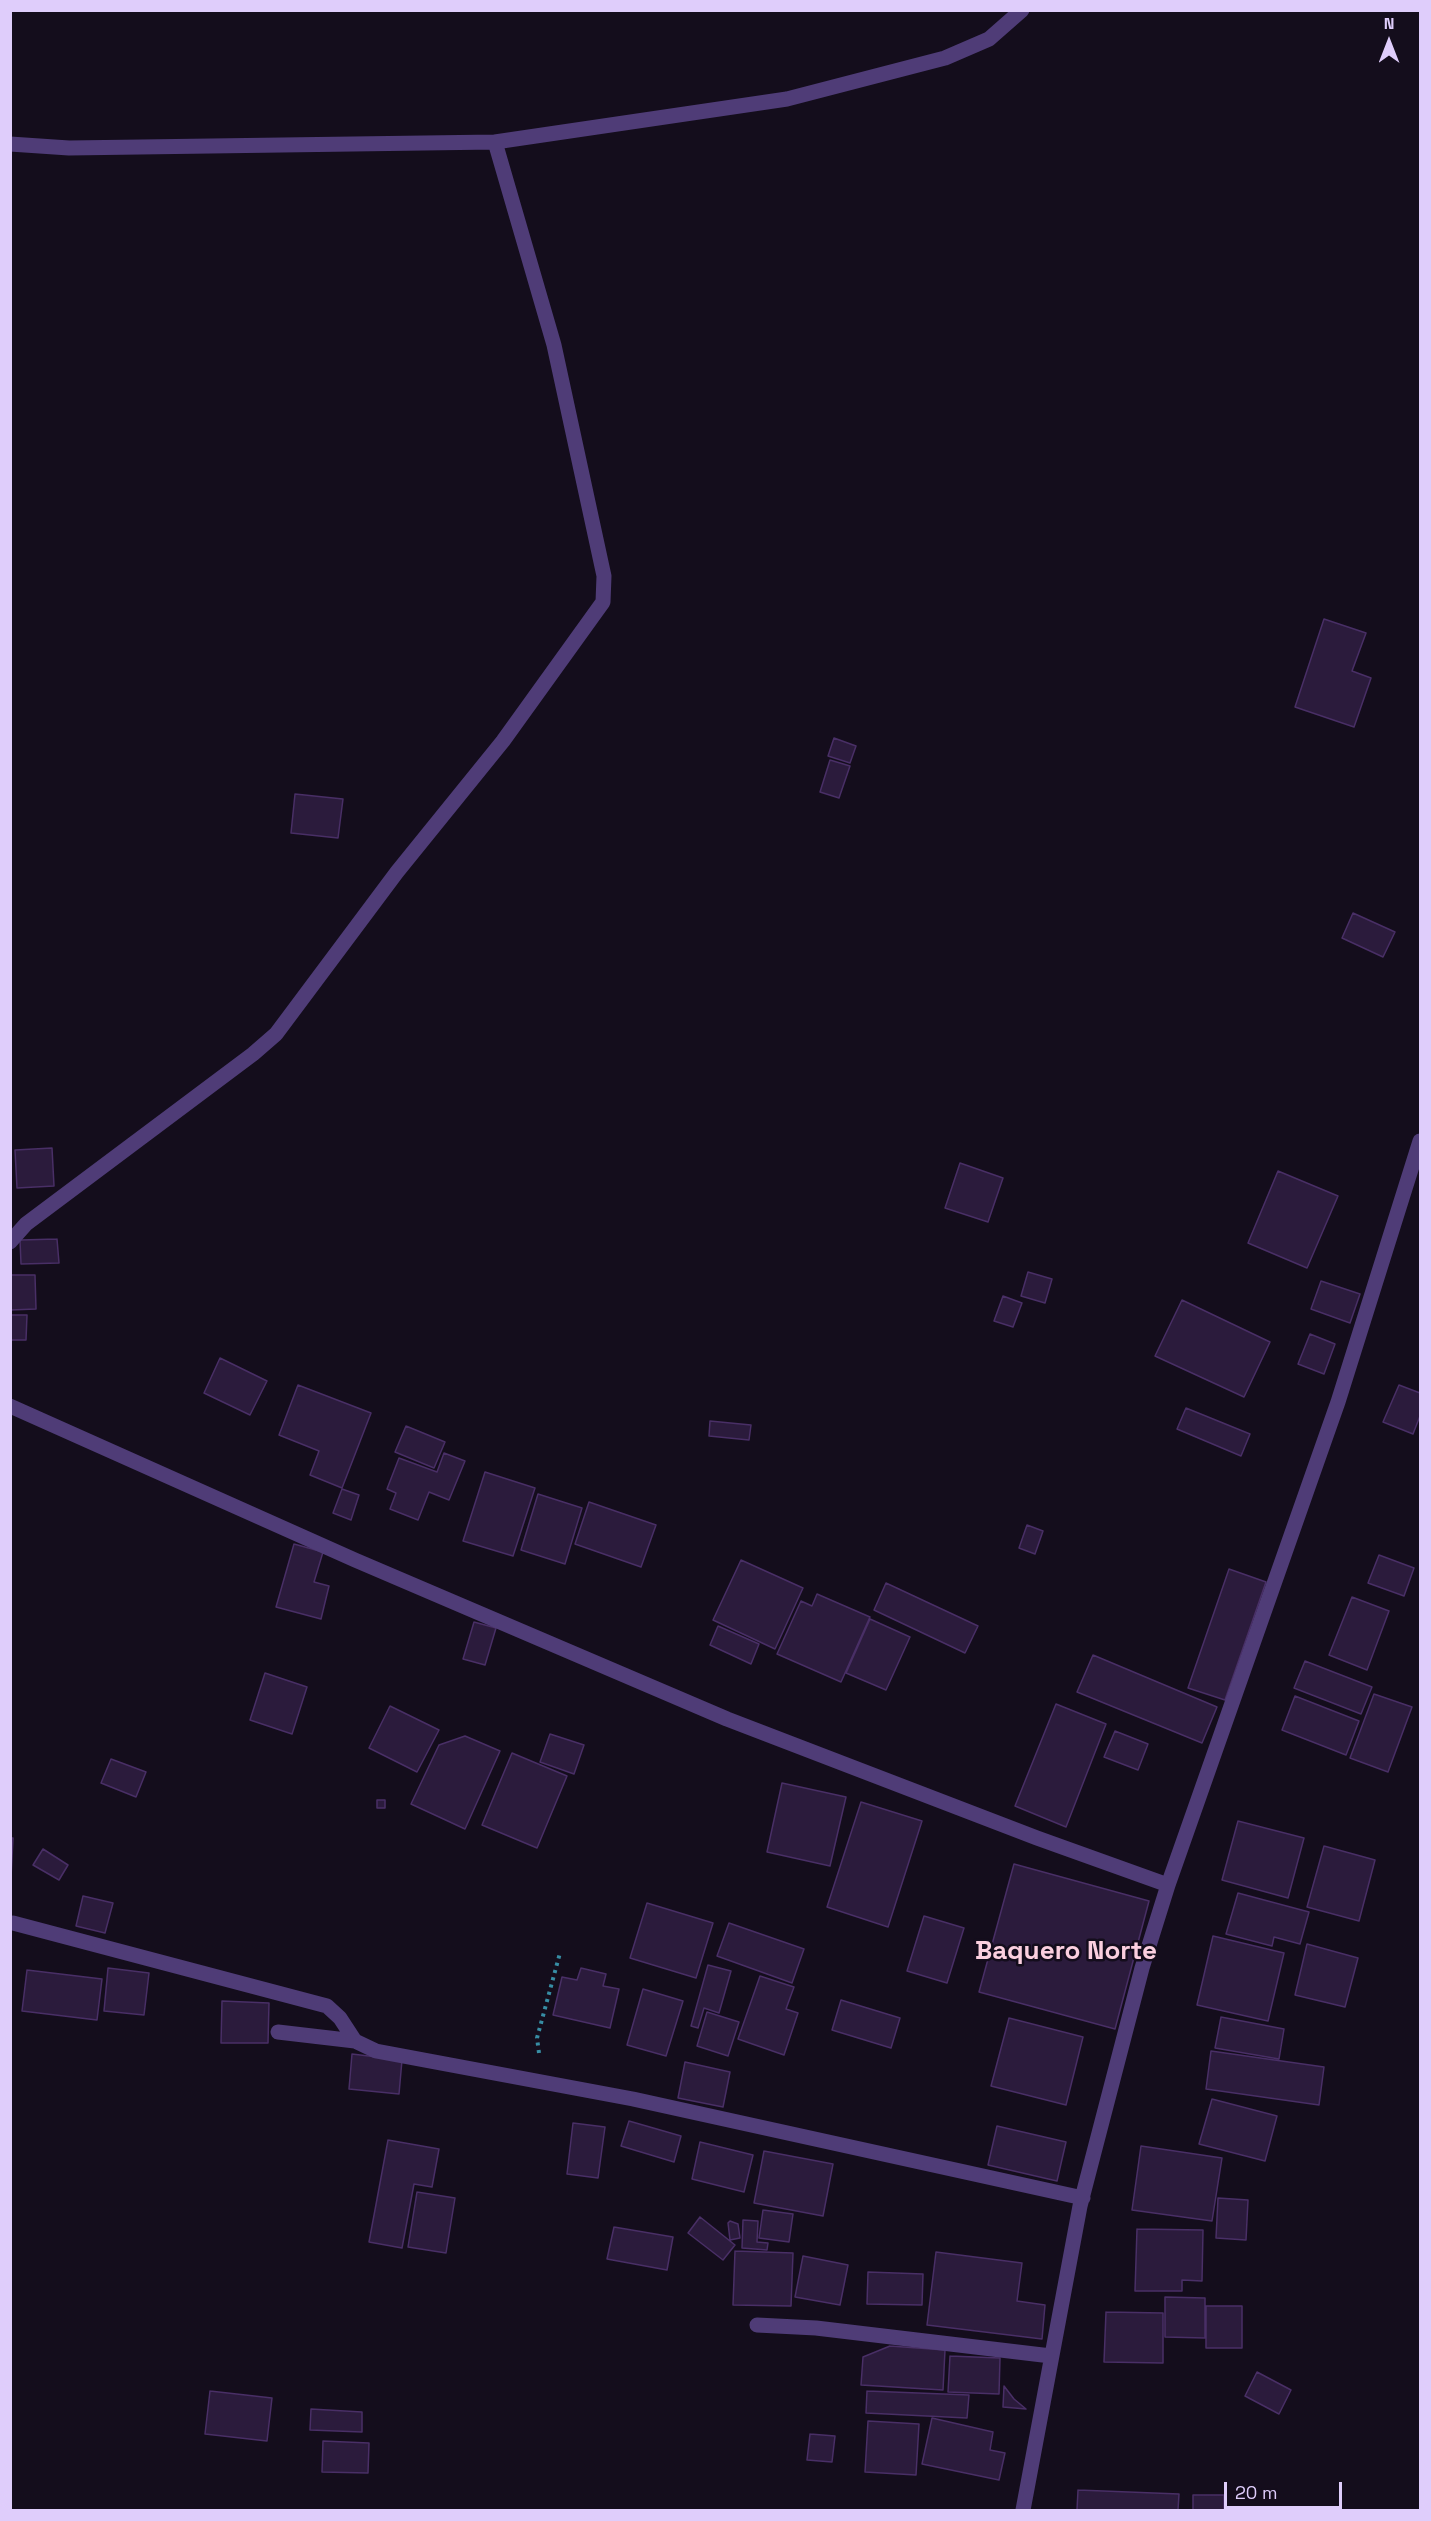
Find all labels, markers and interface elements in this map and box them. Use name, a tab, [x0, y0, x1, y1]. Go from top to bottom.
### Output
north arrow	[1359, 12, 1419, 72]
text: N	[1384, 13, 1394, 34]
district label: Baquero Norte	[975, 1936, 1157, 1968]
scale bar	[1227, 2470, 1346, 2508]
text: 20 m	[1235, 2481, 1278, 2504]

